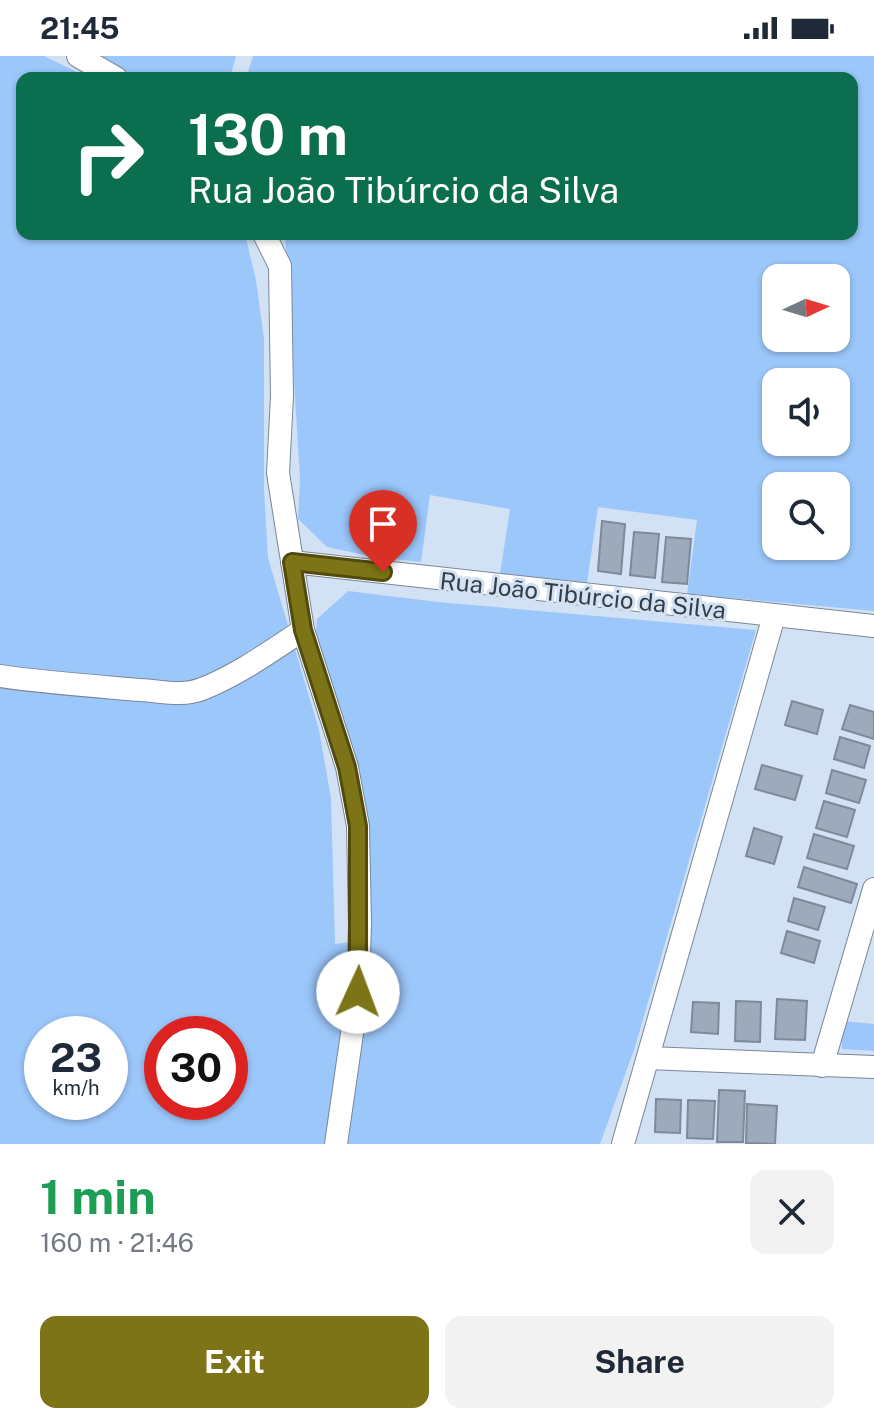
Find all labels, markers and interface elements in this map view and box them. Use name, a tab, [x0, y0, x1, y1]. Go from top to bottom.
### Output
text: 21:45	[40, 10, 119, 46]
text: 130 m	[188, 102, 348, 168]
icon: right	[56, 104, 160, 208]
text: Rua João Tibúrcio da Silva	[188, 169, 619, 211]
north arrow	[762, 264, 850, 352]
map controls	[762, 264, 850, 560]
button: sound	[762, 368, 850, 456]
button: search	[762, 472, 850, 560]
pin	[349, 490, 417, 572]
icon: arrive	[361, 502, 405, 546]
street label: Rua João Tibúrcio da Silva	[439, 566, 727, 624]
position arrow	[316, 950, 400, 1034]
speed limit sign: 30	[144, 1016, 248, 1120]
text: 23	[50, 1034, 102, 1081]
text: km/h	[52, 1076, 100, 1100]
text: 1 min	[40, 1168, 156, 1225]
button: close	[750, 1170, 834, 1254]
text: 160 m · 21:46	[40, 1227, 194, 1258]
button: Exit	[40, 1316, 429, 1408]
button: Share	[445, 1316, 834, 1408]

